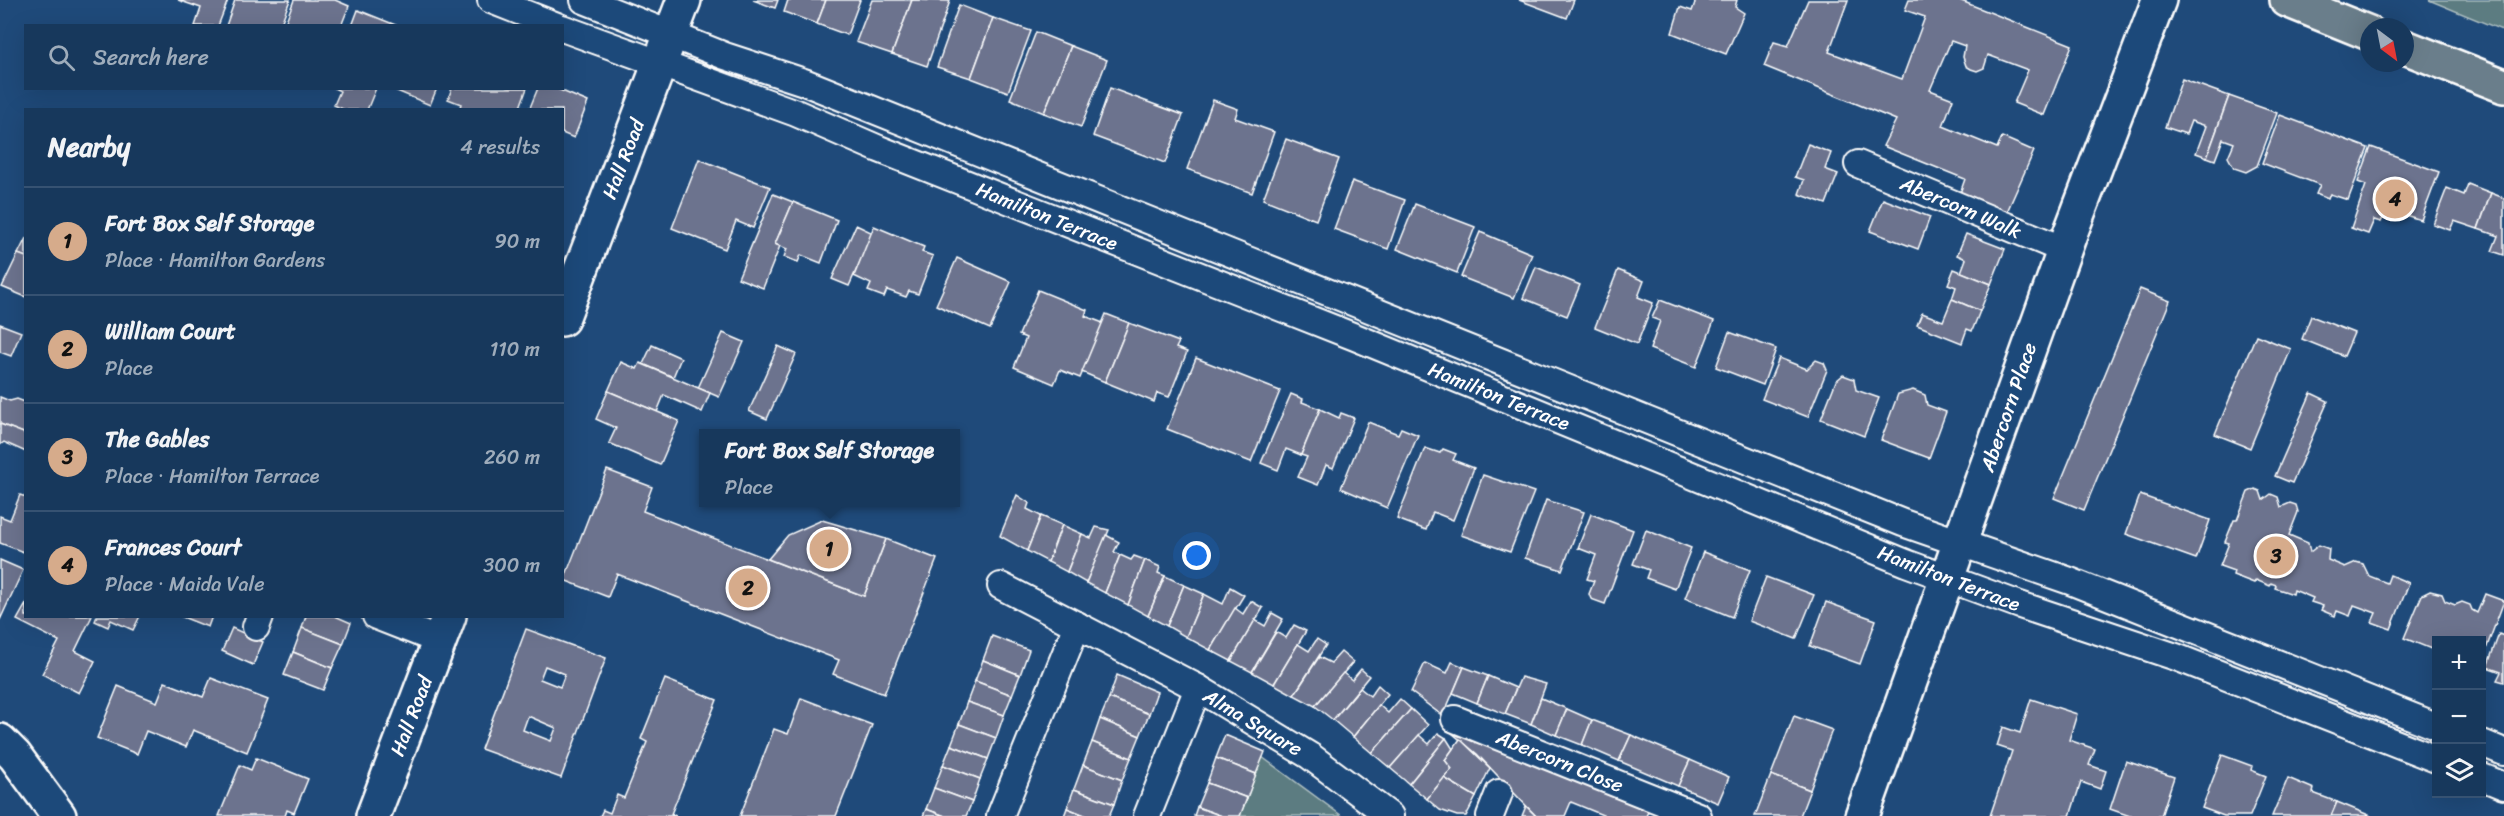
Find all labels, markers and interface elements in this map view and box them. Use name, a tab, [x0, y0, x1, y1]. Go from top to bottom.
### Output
north arrow	[2360, 18, 2414, 72]
search box	[24, 24, 564, 90]
text: Search here	[93, 38, 209, 77]
icon: search	[45, 41, 78, 74]
street label: Hall Road	[592, 112, 655, 205]
text: Nearby	[48, 124, 130, 170]
text: 4 results	[460, 130, 540, 165]
street label: Abercorn Walk	[1894, 166, 2027, 249]
street label: Hamilton Terrace	[971, 172, 1123, 261]
pin: 4	[2376, 176, 2414, 222]
text: Fort Box Self Storage	[105, 204, 314, 243]
text: 1	[63, 224, 72, 259]
text: 90 m	[495, 224, 540, 259]
text: Place · Hamilton Gardens	[105, 243, 325, 278]
text: William Court	[105, 312, 236, 351]
text: 2	[62, 332, 73, 367]
text: 110 m	[490, 332, 540, 367]
street label: Abercorn Place	[1970, 338, 2047, 478]
text: Place	[105, 351, 153, 386]
street label: Hamilton Terrace	[1423, 352, 1575, 441]
text: The Gables	[105, 420, 209, 459]
popup	[699, 429, 960, 507]
text: Fort Box Self Storage	[725, 431, 934, 470]
text: 3	[62, 440, 73, 475]
text: 260 m	[484, 440, 540, 475]
text: Place · Hamilton Terrace	[105, 459, 319, 494]
text: Place	[725, 470, 773, 505]
pin: 1	[810, 526, 848, 572]
text: Frances Court	[105, 528, 241, 567]
pin: 3	[2256, 534, 2296, 578]
street label: Hamilton Terrace	[1872, 535, 2026, 622]
your location	[1182, 541, 1211, 570]
text: 4	[61, 548, 74, 583]
text: 300 m	[483, 548, 540, 583]
pin: 2	[728, 566, 768, 610]
text: Place · Maida Vale	[105, 567, 264, 602]
map controls	[2432, 636, 2486, 798]
button: +	[2432, 636, 2486, 690]
street label: Hall Road	[380, 669, 443, 762]
street label: Alma Square	[1195, 678, 1309, 766]
button: −	[2432, 690, 2486, 744]
street label: Abercorn Close	[1490, 720, 1629, 803]
button: layers	[2432, 744, 2486, 798]

